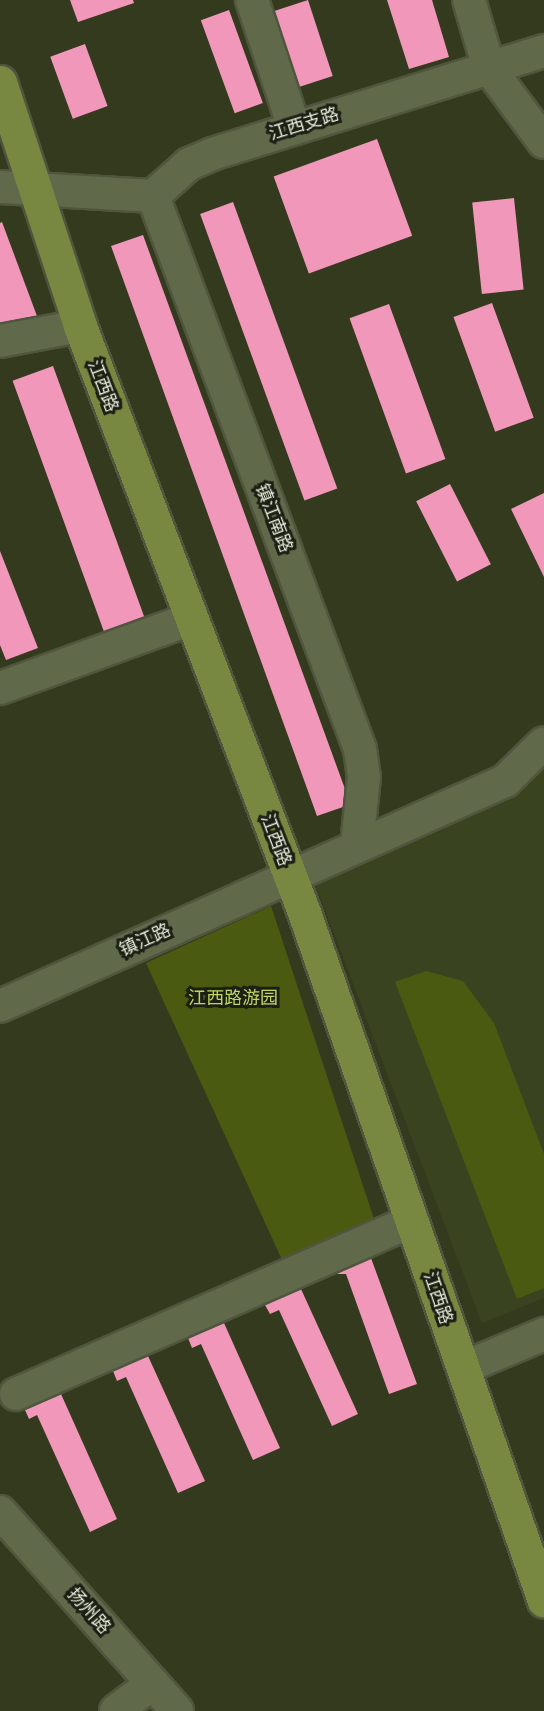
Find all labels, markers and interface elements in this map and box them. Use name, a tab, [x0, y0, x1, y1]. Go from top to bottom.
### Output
street label: 江西支路	[266, 103, 342, 145]
street label: 江西路	[83, 357, 123, 415]
street label: 镇江南路	[251, 481, 297, 555]
street label: 江西路	[256, 811, 296, 869]
street label: 镇江路	[116, 919, 174, 961]
park label: 江西路游园	[188, 987, 278, 1009]
street label: 江西路	[419, 1269, 457, 1327]
street label: 扬州路	[63, 1584, 115, 1638]

